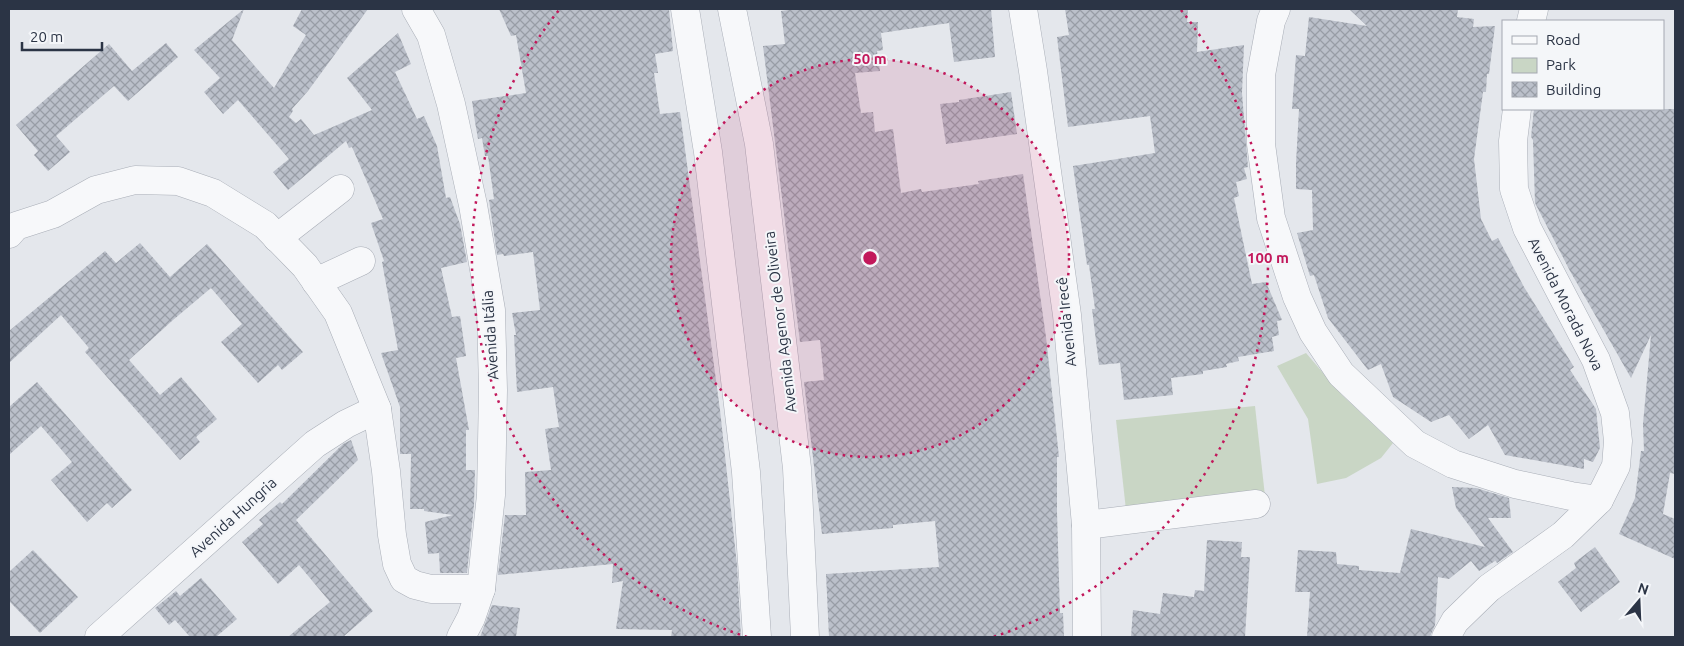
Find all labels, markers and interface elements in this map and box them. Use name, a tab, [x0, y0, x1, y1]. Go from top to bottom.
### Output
scale bar	[22, 20, 102, 52]
legend	[1502, 20, 1664, 110]
text: 20 m	[30, 28, 63, 45]
text: Road	[1546, 31, 1581, 48]
text: 50 m	[853, 50, 887, 67]
text: Park	[1546, 56, 1576, 73]
text: Building	[1546, 81, 1601, 98]
street label: Avenida Agenor de Oliveira	[760, 230, 800, 414]
street label: Avenida Morada Nova	[1525, 235, 1607, 373]
centre of rings	[861, 249, 879, 267]
text: 100 m	[1247, 249, 1289, 266]
street label: Avenida Irecê	[1053, 276, 1079, 368]
street label: Avenida Itália	[478, 290, 502, 380]
street label: Avenida Hungria	[186, 474, 280, 560]
north arrow	[1614, 576, 1664, 626]
text: N	[1636, 579, 1651, 598]

